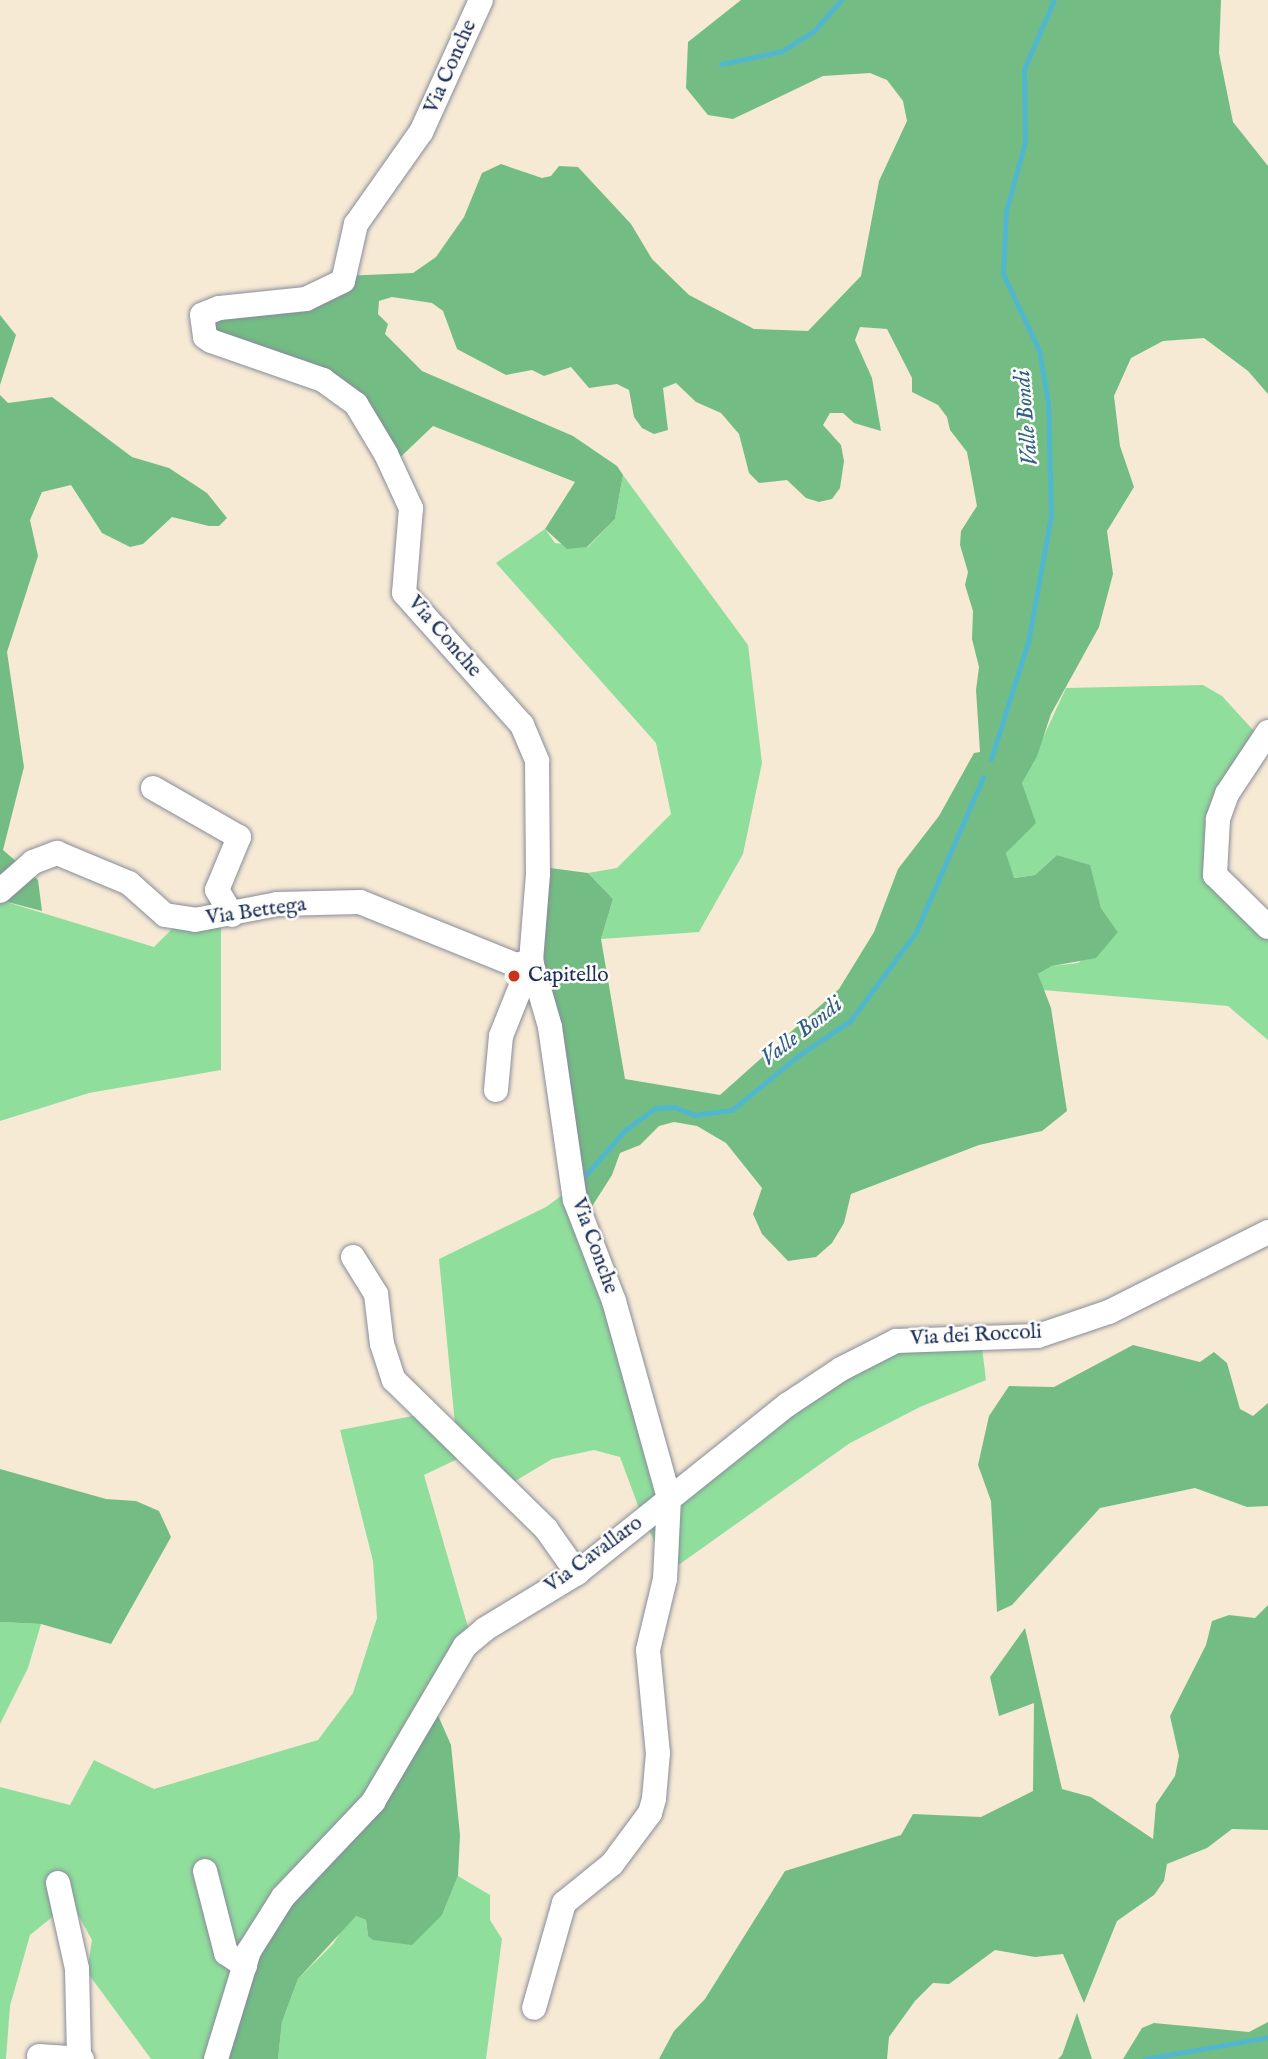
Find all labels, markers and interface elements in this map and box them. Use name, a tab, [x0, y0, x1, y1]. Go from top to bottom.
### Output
street label: Via Conche	[419, 16, 483, 118]
water label: Valle Bondi	[1009, 369, 1045, 467]
street label: Via Conche	[402, 591, 486, 683]
street label: Via Bettega	[204, 892, 308, 932]
place label: Capitello	[528, 963, 608, 989]
marker: Capitello	[506, 968, 522, 984]
water label: Valle Bondi	[755, 991, 849, 1073]
street label: Via Conche	[565, 1195, 623, 1297]
street label: Via dei Roccoli	[909, 1320, 1043, 1352]
street label: Via Cavallaro	[540, 1511, 648, 1599]

